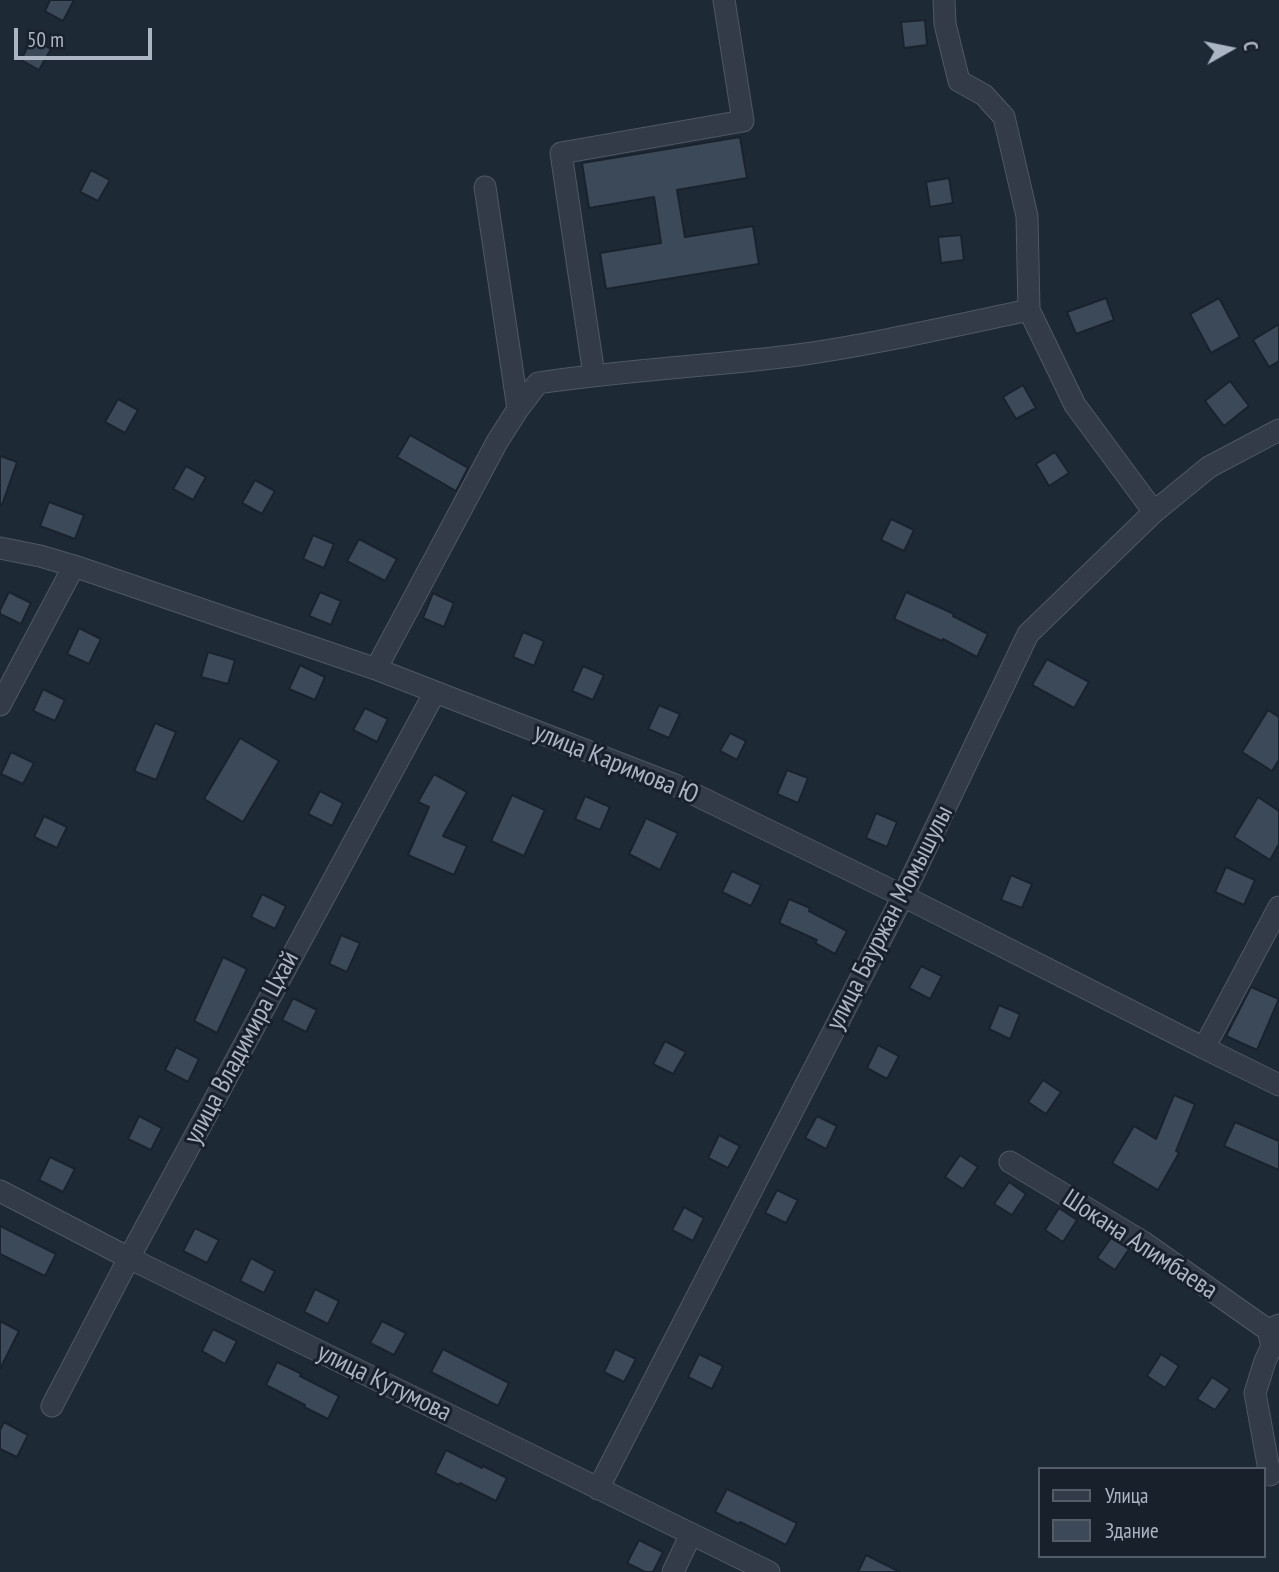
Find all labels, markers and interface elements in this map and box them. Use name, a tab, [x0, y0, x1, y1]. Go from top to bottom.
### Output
scale bar	[18, 14, 156, 58]
north arrow	[1195, 14, 1265, 84]
text: 50 m	[27, 26, 64, 53]
text: С	[1238, 40, 1263, 52]
street label: улица Каримова Ю	[529, 717, 703, 811]
street label: улица Бауржан Момышулы	[820, 801, 960, 1035]
street label: улица Владимира Цхай	[178, 946, 306, 1150]
street label: Шокана Алимбаева	[1057, 1183, 1223, 1307]
street label: улица Кутумова	[312, 1337, 456, 1429]
legend	[1038, 1467, 1265, 1558]
text: Улица	[1105, 1482, 1148, 1509]
text: Здание	[1105, 1517, 1159, 1544]

